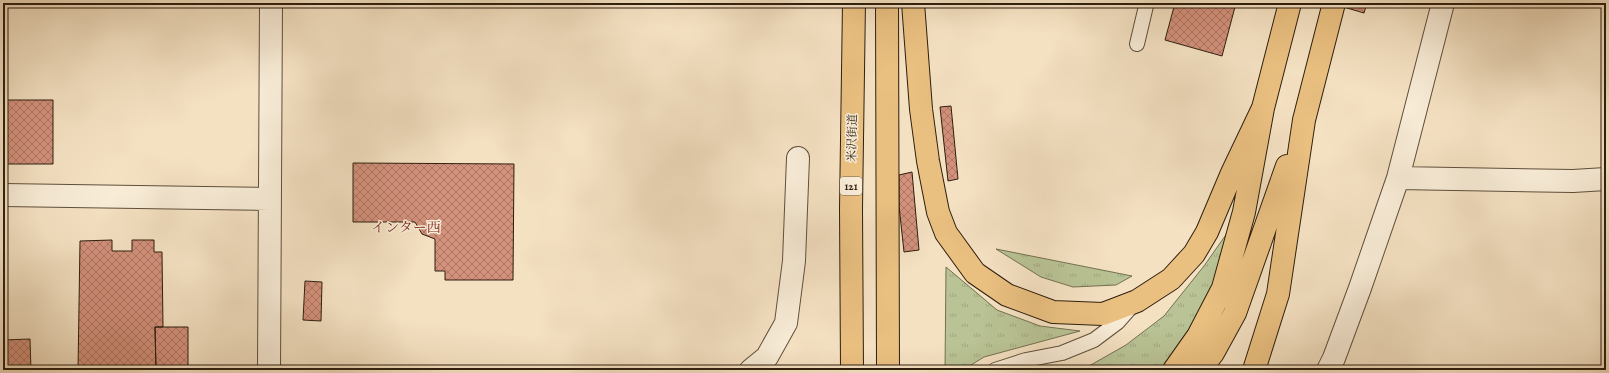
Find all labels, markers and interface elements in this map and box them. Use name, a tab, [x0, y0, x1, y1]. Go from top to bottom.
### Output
street label: 米沢街道	[844, 114, 860, 162]
road number: 121	[840, 177, 862, 195]
district label: インター西	[371, 218, 441, 237]

